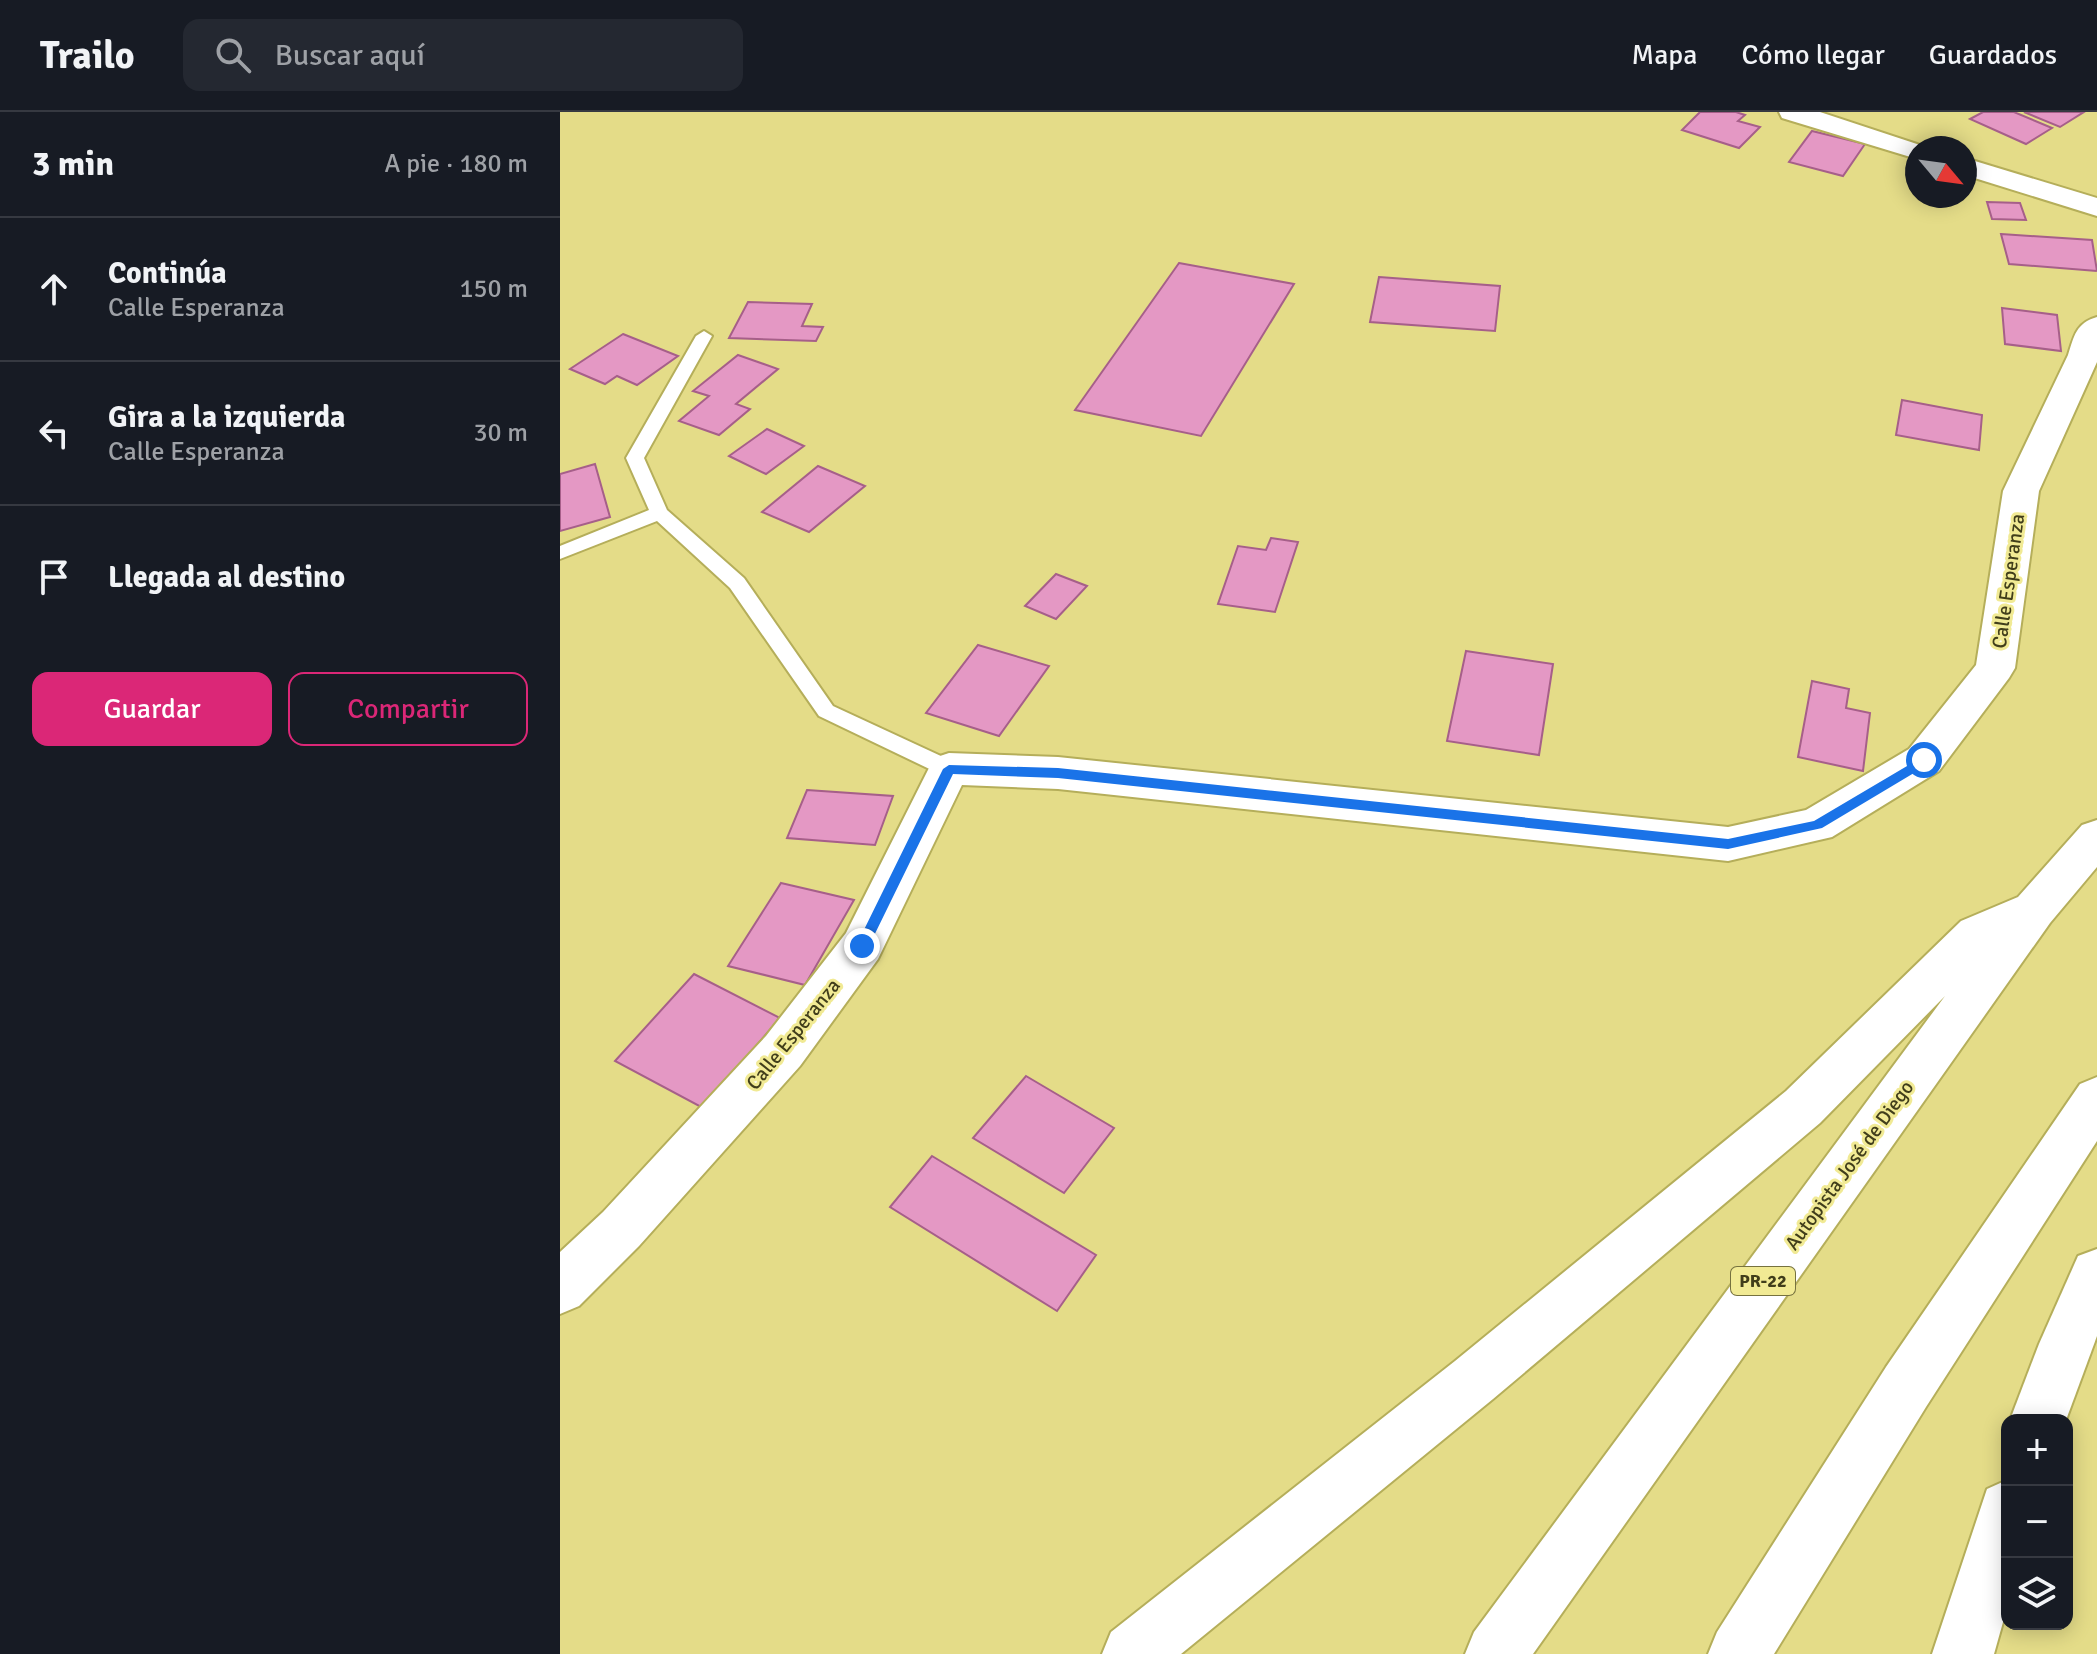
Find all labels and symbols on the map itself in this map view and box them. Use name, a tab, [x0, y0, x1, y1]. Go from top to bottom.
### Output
north arrow	[1905, 136, 1977, 208]
street label: Calle Esperanza	[1987, 512, 2030, 650]
route start	[1906, 742, 1942, 778]
route end	[844, 928, 880, 964]
street label: Calle Esperanza	[741, 974, 846, 1095]
street label: Autopista José de Diego	[1780, 1076, 1919, 1255]
road number: PR-22	[1731, 1267, 1795, 1295]

